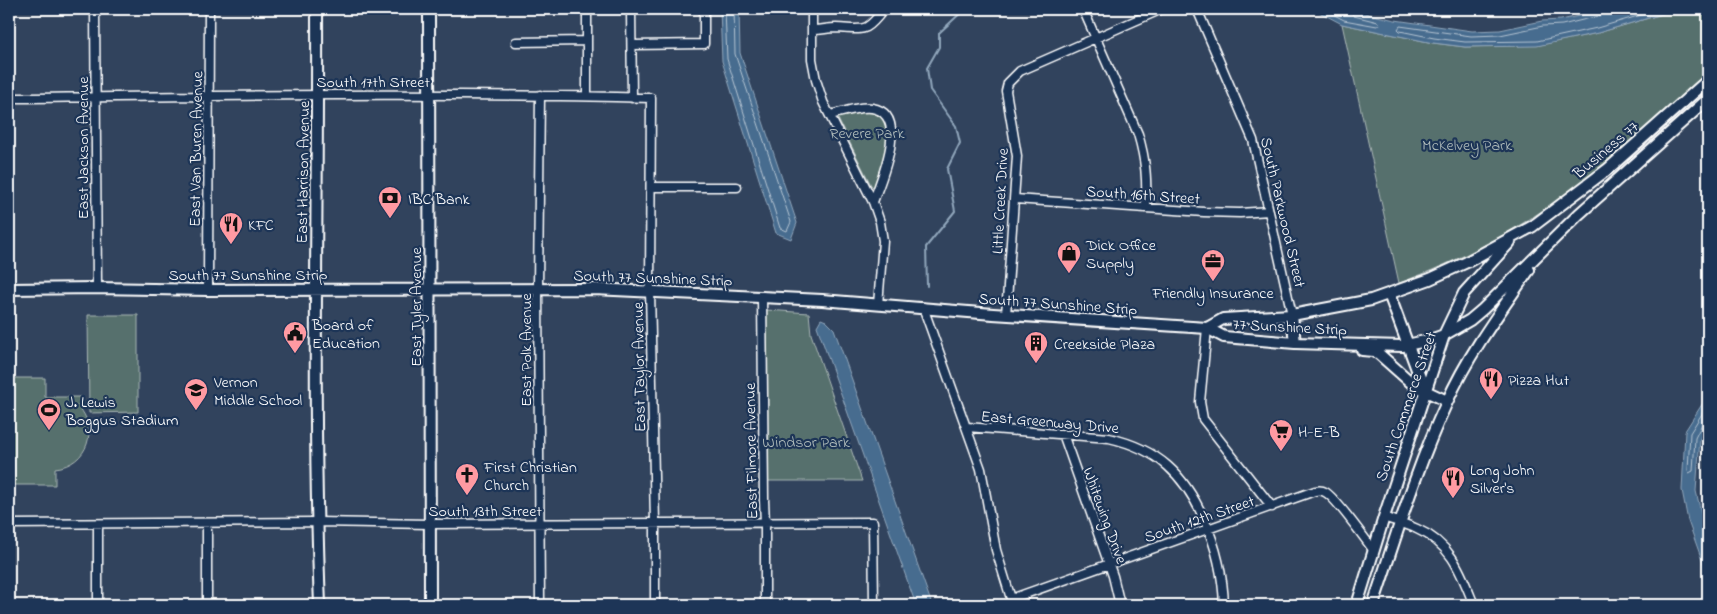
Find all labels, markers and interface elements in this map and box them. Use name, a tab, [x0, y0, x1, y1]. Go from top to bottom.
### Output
street label: East Van Buren Avenue	[184, 70, 210, 227]
street label: South 17th Street	[316, 71, 430, 95]
street label: East Jackson Avenue	[72, 76, 96, 219]
street label: East Harrison Avenue	[291, 100, 317, 244]
street label: Business 77	[1567, 116, 1645, 186]
park label: Revere Park	[830, 122, 905, 146]
park label: McKelvey Park	[1422, 134, 1513, 158]
street label: South Parkwood Street	[1253, 135, 1311, 291]
street label: Little Creek Drive	[986, 147, 1016, 255]
street label: South 16th Street	[1085, 180, 1201, 212]
bank icon: IBC Bank	[377, 185, 403, 219]
place label: IBC Bank	[408, 188, 471, 212]
restaurant icon: KFC	[218, 211, 244, 245]
place label: KFC	[248, 214, 274, 238]
place label: Dick Office Supply	[1085, 234, 1157, 276]
shop icon: Dick Office Supply	[1056, 240, 1082, 274]
street label: East Tyler Avenue	[405, 247, 429, 367]
office icon: Friendly Insurance	[1200, 248, 1226, 282]
street label: South 77 Sunshine Strip	[169, 264, 328, 288]
street label: South 77 Sunshine Strip	[573, 264, 733, 294]
place label: Friendly Insurance	[1151, 282, 1274, 306]
street label: South 77 Sunshine Strip	[978, 287, 1138, 323]
street label: East Polk Avenue	[515, 292, 539, 407]
street label: East Taylor Avenue	[627, 301, 653, 432]
street label: 77 Sunshine Strip	[1232, 313, 1348, 343]
place label: Board of Education	[311, 314, 380, 356]
public building icon: Board of Education	[282, 320, 308, 354]
street label: South Commerce Street	[1370, 328, 1444, 485]
building icon: Creekside Plaza	[1023, 330, 1049, 364]
place label: Creekside Plaza	[1054, 333, 1155, 357]
restaurant icon: Pizza Hut	[1478, 366, 1504, 400]
place label: Pizza Hut	[1508, 369, 1570, 393]
place label: Vernon Middle School	[213, 371, 303, 413]
school or university icon: Vernon Middle School	[183, 377, 209, 411]
street label: East Filmore Avenue	[739, 382, 765, 519]
place label: J. Lewis Boggus Stadium	[65, 391, 178, 433]
sports icon: J. Lewis Boggus Stadium	[36, 397, 62, 431]
street label: East Greenway Drive	[980, 405, 1121, 441]
supermarket icon: H-E-B	[1268, 418, 1294, 452]
place label: H-E-B	[1298, 421, 1340, 445]
park label: Windsor Park	[762, 431, 851, 455]
place label: First Christian Church	[483, 456, 577, 498]
place label: Long John Silver's	[1470, 459, 1535, 501]
church icon: First Christian Church	[454, 462, 480, 496]
street label: Whitewing Drive	[1076, 464, 1133, 568]
restaurant icon: Long John Silver's	[1440, 465, 1466, 499]
street label: South 12th Street	[1141, 490, 1259, 550]
street label: South 13th Street	[428, 500, 542, 524]

